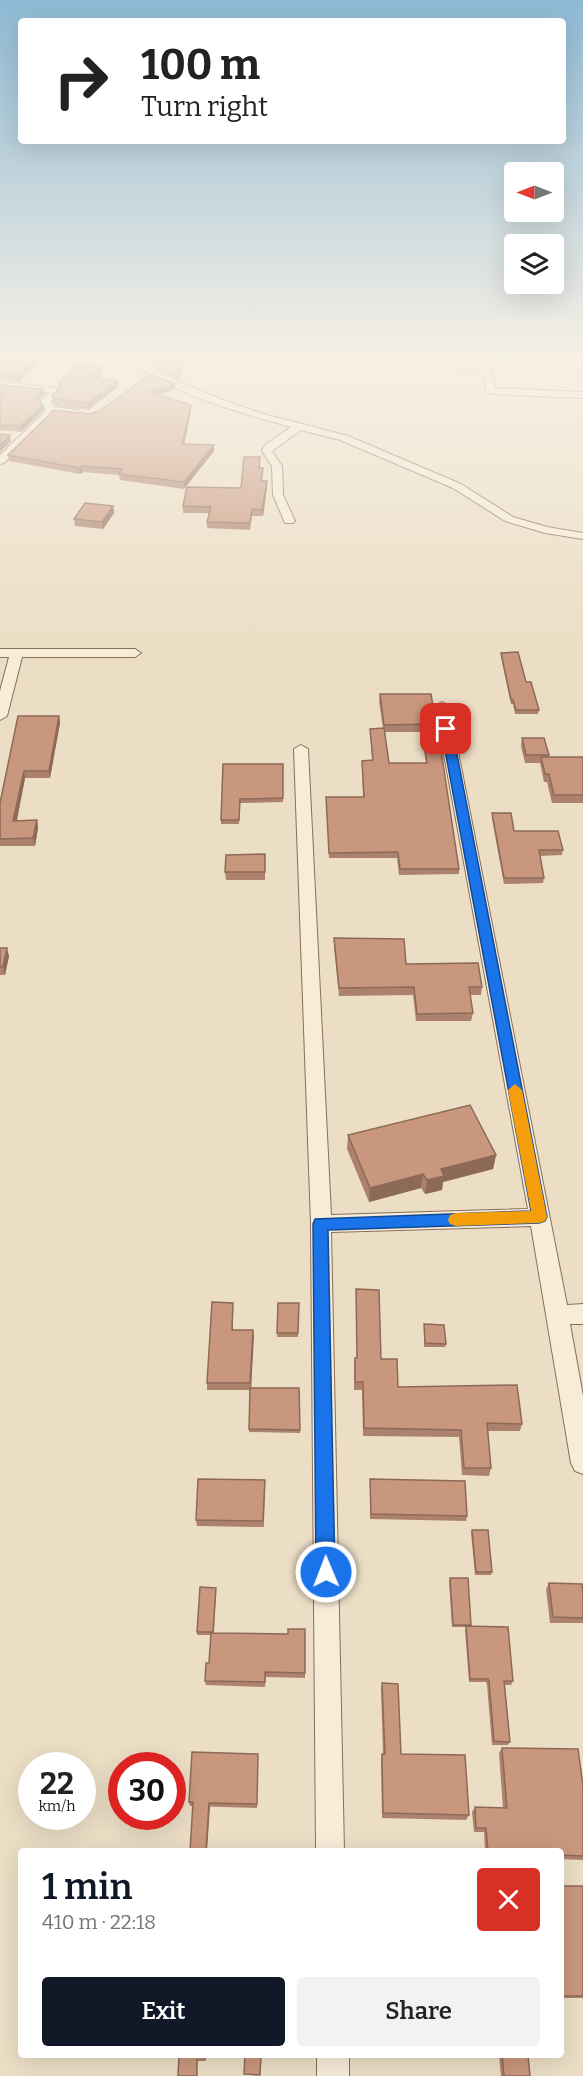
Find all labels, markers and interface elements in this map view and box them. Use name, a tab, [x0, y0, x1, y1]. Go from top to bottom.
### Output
text: 100 m	[141, 40, 260, 90]
icon: right	[42, 42, 120, 120]
text: Turn right	[141, 91, 268, 123]
north arrow	[504, 162, 564, 222]
map controls	[504, 162, 564, 294]
button: layers	[504, 234, 564, 294]
pin	[420, 703, 471, 754]
icon: arrive	[429, 712, 462, 745]
position arrow	[294, 1540, 358, 1604]
speed limit sign: 30	[108, 1752, 186, 1830]
text: 22	[40, 1766, 74, 1802]
text: km/h	[38, 1797, 76, 1815]
text: 1 min	[42, 1865, 133, 1909]
button: close	[477, 1868, 540, 1931]
text: 410 m · 22:18	[42, 1910, 156, 1934]
button: Exit	[42, 1977, 285, 2046]
button: Share	[297, 1977, 540, 2046]

